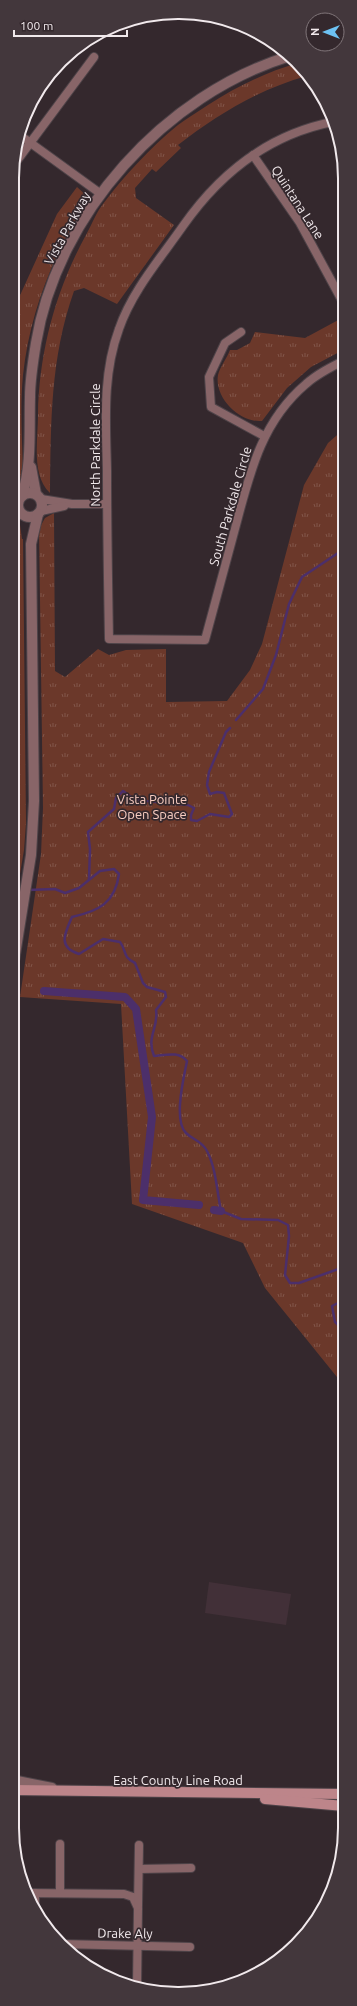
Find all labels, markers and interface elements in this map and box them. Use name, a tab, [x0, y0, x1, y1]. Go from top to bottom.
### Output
scale bar	[14, 12, 127, 38]
north arrow	[305, 12, 345, 52]
text: 100 m	[20, 19, 53, 32]
text: N	[309, 28, 321, 36]
street label: Quintana Lane	[268, 163, 327, 242]
street label: Vista Parkway	[41, 189, 93, 267]
street label: North Parkdale Circle	[88, 383, 102, 507]
street label: South Parkdale Circle	[206, 445, 254, 567]
park label: Vista Pointe Open Space	[117, 792, 187, 821]
street label: East County Line Road	[113, 1773, 243, 1787]
street label: Drake Aly	[97, 1926, 153, 1940]

